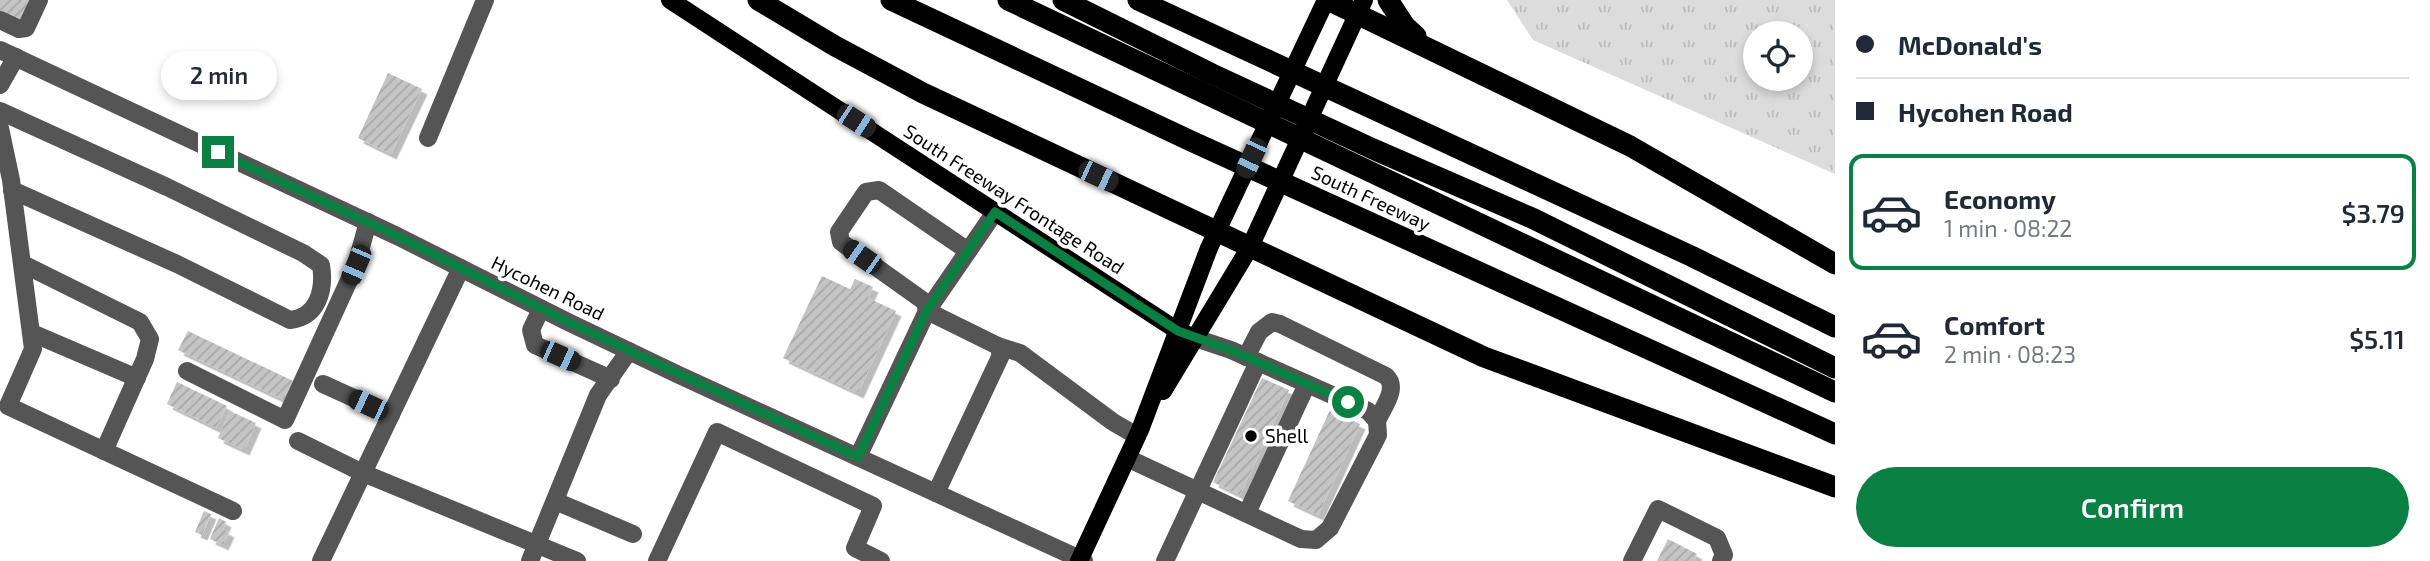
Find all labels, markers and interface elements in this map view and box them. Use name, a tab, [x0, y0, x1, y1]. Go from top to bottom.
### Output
map controls	[1743, 21, 1813, 91]
button: locate	[1743, 21, 1813, 91]
text: McDonald's	[1898, 29, 2042, 60]
callout: 2 min	[160, 51, 276, 100]
text: 2 min	[190, 61, 248, 89]
text: Hycohen Road	[1898, 96, 2073, 127]
car	[833, 101, 880, 141]
street label: South Freeway Frontage Road	[900, 119, 1129, 278]
car	[1233, 135, 1270, 181]
route end	[202, 136, 234, 168]
car	[1075, 158, 1122, 194]
street label: South Freeway	[1308, 160, 1434, 235]
icon: car	[1860, 181, 1923, 244]
text: Economy	[1944, 183, 2056, 214]
text: $3.79	[2342, 197, 2405, 228]
text: 1 min · 08:22	[1944, 214, 2072, 242]
car	[839, 236, 886, 278]
car	[339, 242, 374, 288]
street label: Hycohen Road	[488, 250, 608, 325]
icon: car	[1860, 307, 1923, 370]
text: Comfort	[1944, 309, 2045, 340]
text: $5.11	[2349, 323, 2405, 354]
car	[537, 338, 584, 374]
text: 2 min · 08:23	[1944, 340, 2076, 368]
route start	[1332, 386, 1364, 418]
car	[345, 387, 392, 423]
place label: Shell	[1265, 424, 1309, 447]
marker: Shell	[1243, 428, 1259, 444]
button: Confirm	[1856, 467, 2409, 547]

